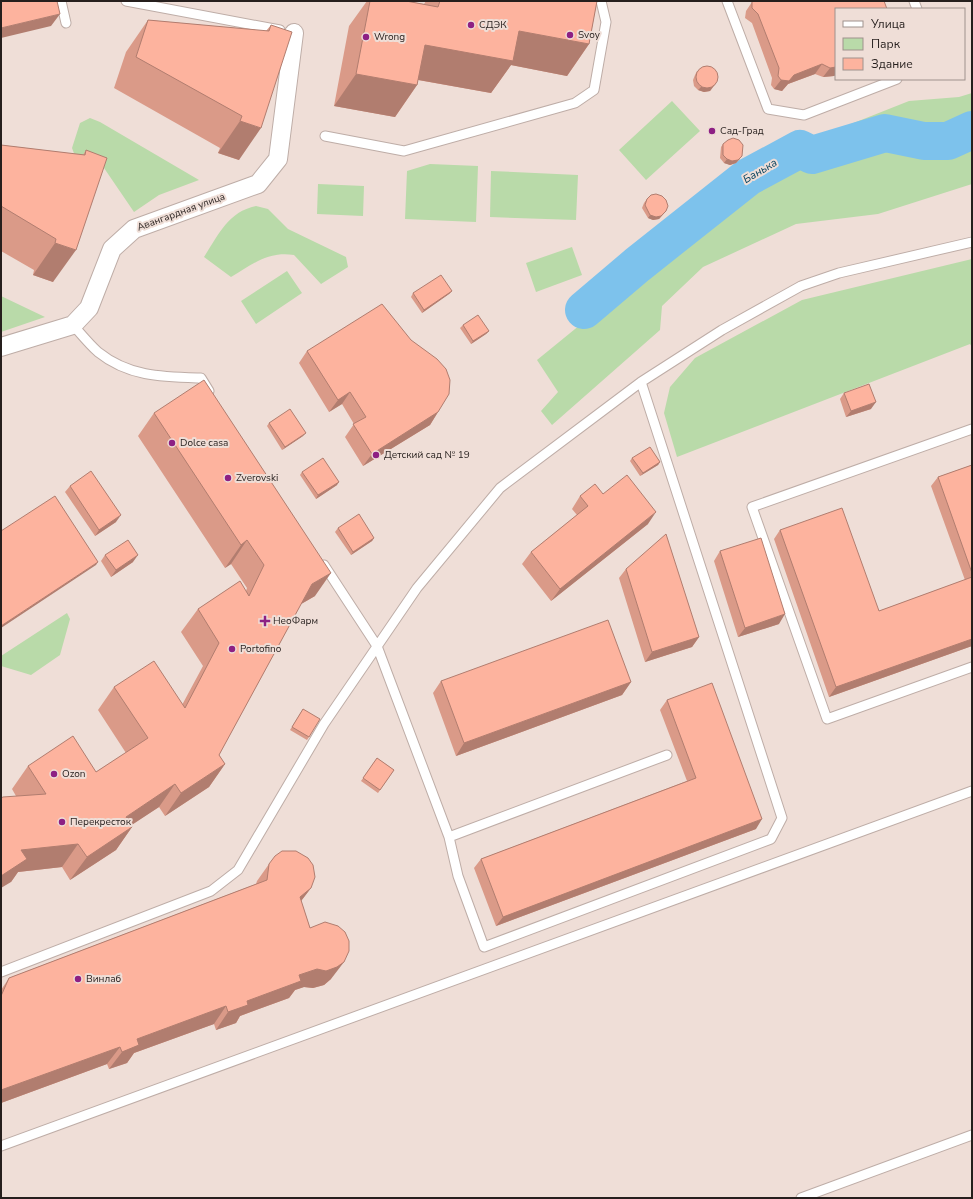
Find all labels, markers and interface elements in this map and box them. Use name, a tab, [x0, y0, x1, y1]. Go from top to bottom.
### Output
legend	[835, 8, 965, 80]
text: Улица	[870, 16, 905, 32]
place label: СДЭК	[479, 18, 507, 32]
marker: СДЭК	[466, 20, 476, 30]
place label: Svoy	[578, 28, 601, 42]
place label: Wrong	[374, 30, 405, 44]
marker: Svoy	[565, 30, 575, 40]
marker: Wrong	[361, 32, 371, 42]
text: Парк	[871, 36, 901, 52]
text: Здание	[871, 56, 913, 72]
place label: Сад-Град	[720, 124, 764, 138]
marker: Сад-Град	[707, 126, 717, 136]
water label: Банька	[740, 155, 780, 187]
street label: Авангардная улица	[135, 190, 227, 234]
place label: Dolce casa	[180, 436, 228, 450]
marker: Dolce casa	[167, 438, 177, 448]
place label: Детский сад № 19	[384, 448, 470, 462]
marker: Детский сад № 19	[371, 450, 381, 460]
place label: Zverovski	[236, 471, 278, 485]
marker: Zverovski	[223, 473, 233, 483]
place label: НеоФарм	[273, 614, 318, 628]
marker: НеоФарм	[260, 616, 270, 626]
place label: Portofino	[240, 642, 282, 656]
marker: Portofino	[227, 644, 237, 654]
place label: Ozon	[62, 767, 85, 781]
marker: Ozon	[49, 769, 59, 779]
place label: Перекресток	[70, 815, 132, 829]
marker: Перекресток	[57, 817, 67, 827]
place label: Винлаб	[86, 972, 122, 986]
marker: Винлаб	[73, 974, 83, 984]

